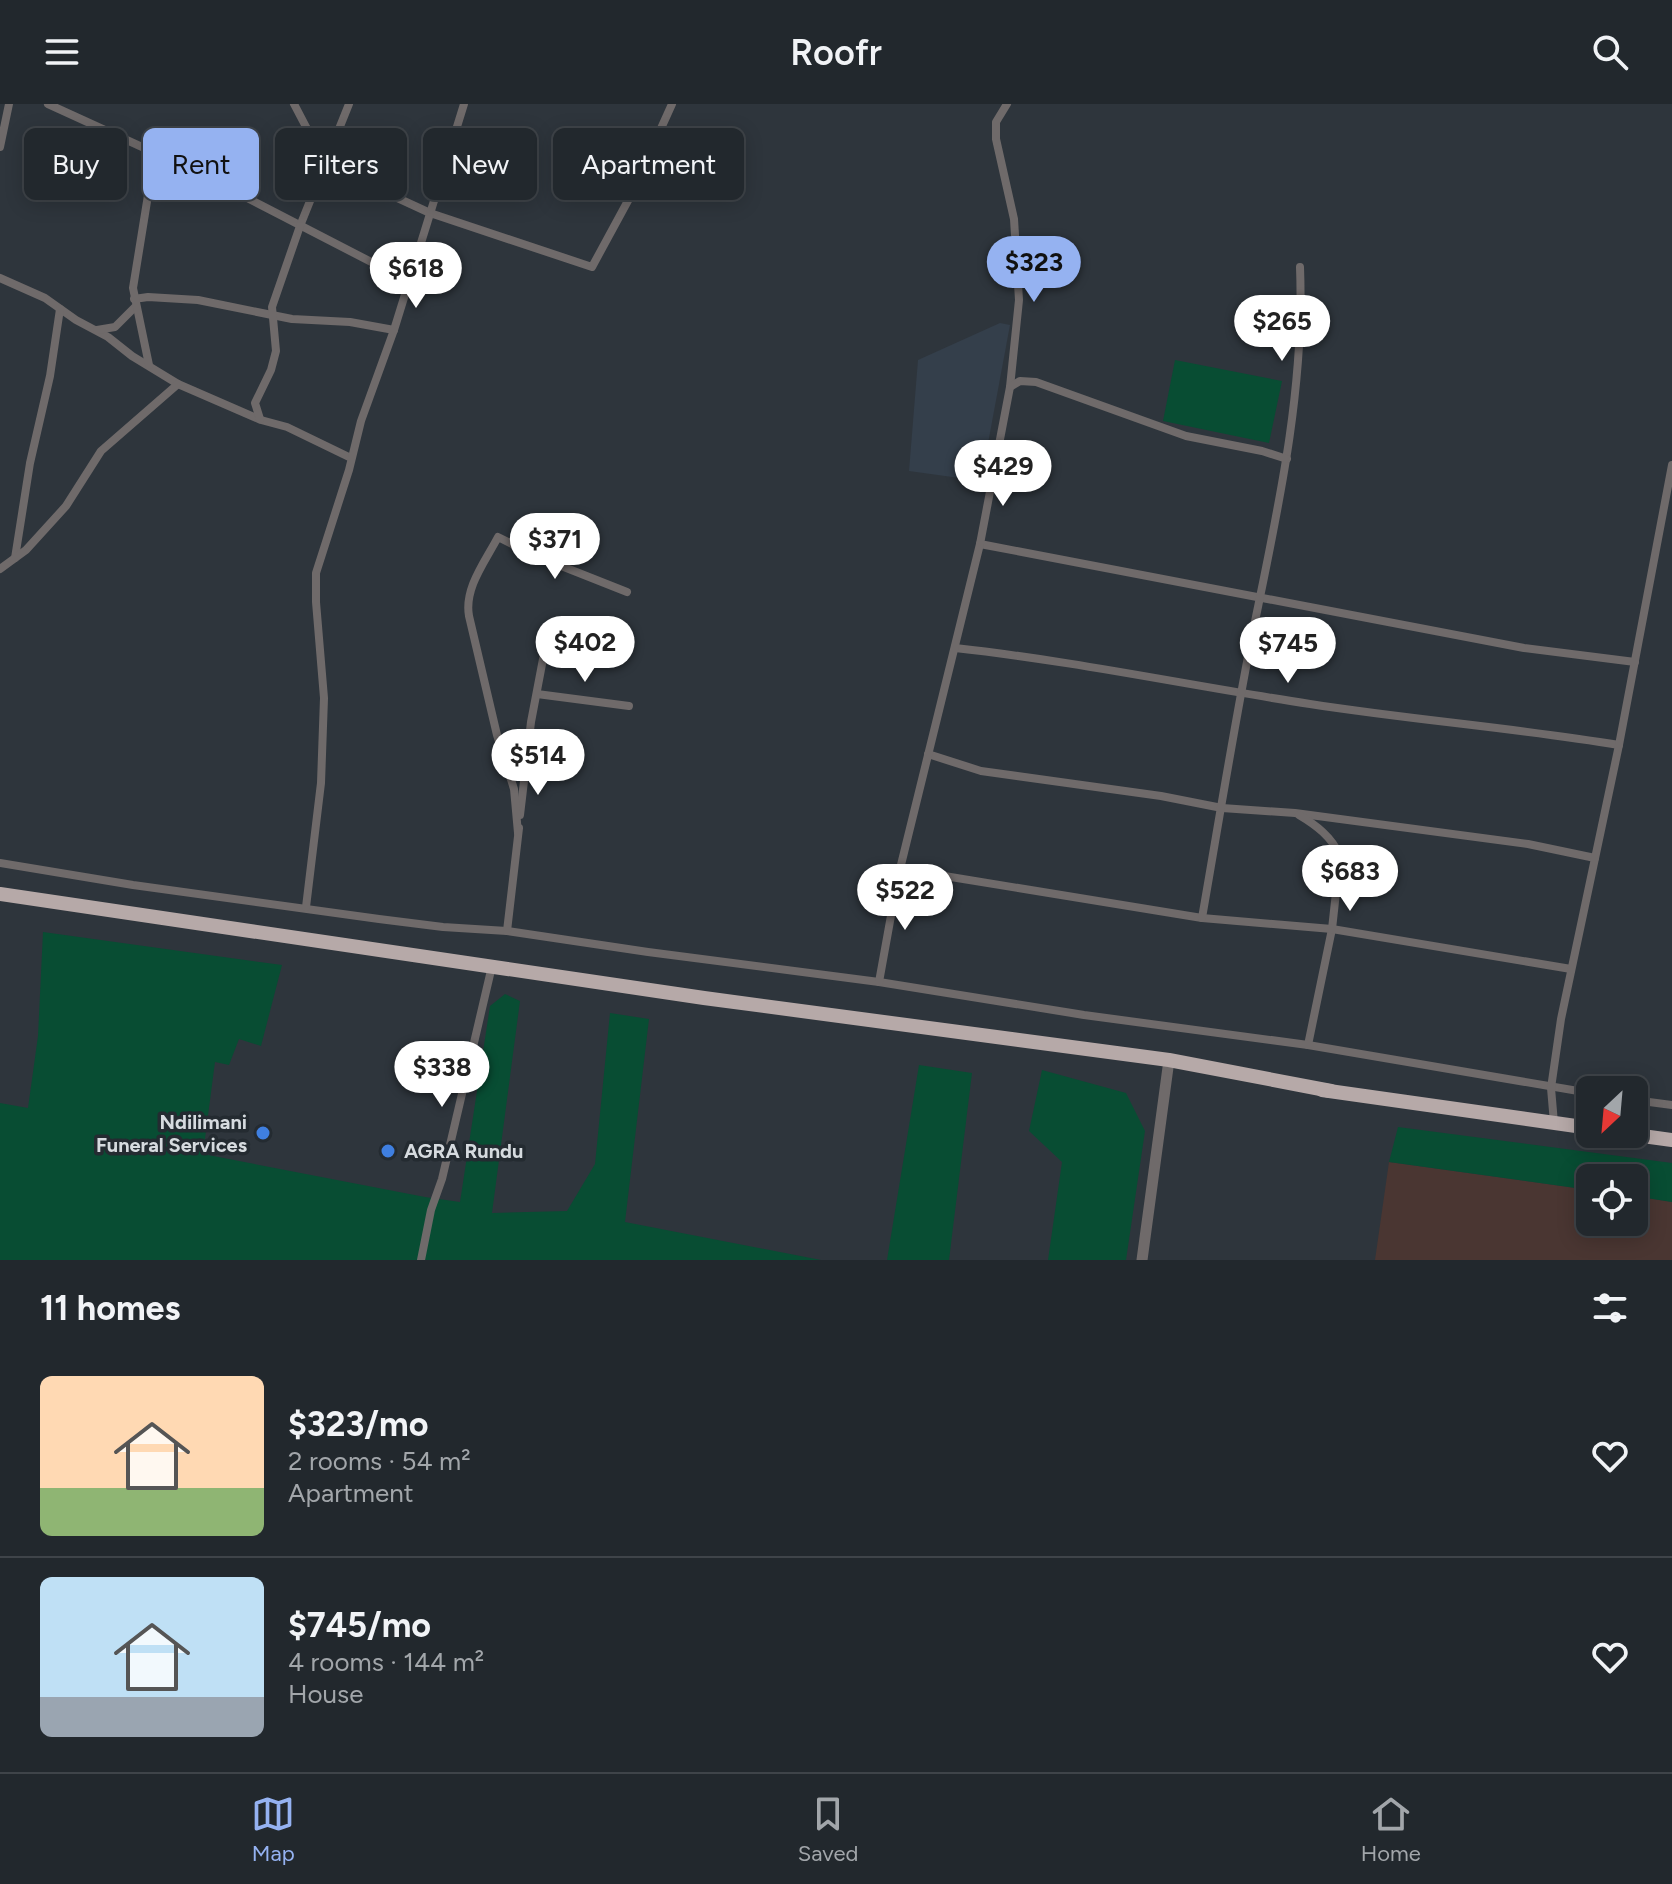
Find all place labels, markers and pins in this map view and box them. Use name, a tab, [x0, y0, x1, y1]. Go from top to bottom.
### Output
pin: $323	[987, 236, 1081, 304]
pin: $618	[369, 242, 463, 310]
pin: $265	[1235, 295, 1329, 363]
pin: $429	[956, 440, 1050, 508]
pin: $371	[508, 513, 602, 581]
pin: $402	[538, 616, 632, 684]
pin: $745	[1241, 617, 1335, 685]
pin: $514	[491, 729, 585, 797]
pin: $683	[1303, 845, 1397, 913]
pin: $522	[858, 864, 952, 932]
pin: $338	[395, 1041, 489, 1109]
place label: Ndilimani Funeral Services	[96, 1110, 247, 1157]
marker: Ndilimani Funeral Services	[254, 1124, 272, 1142]
place label: AGRA Rundu	[404, 1139, 523, 1163]
marker: AGRA Rundu	[379, 1142, 397, 1160]

